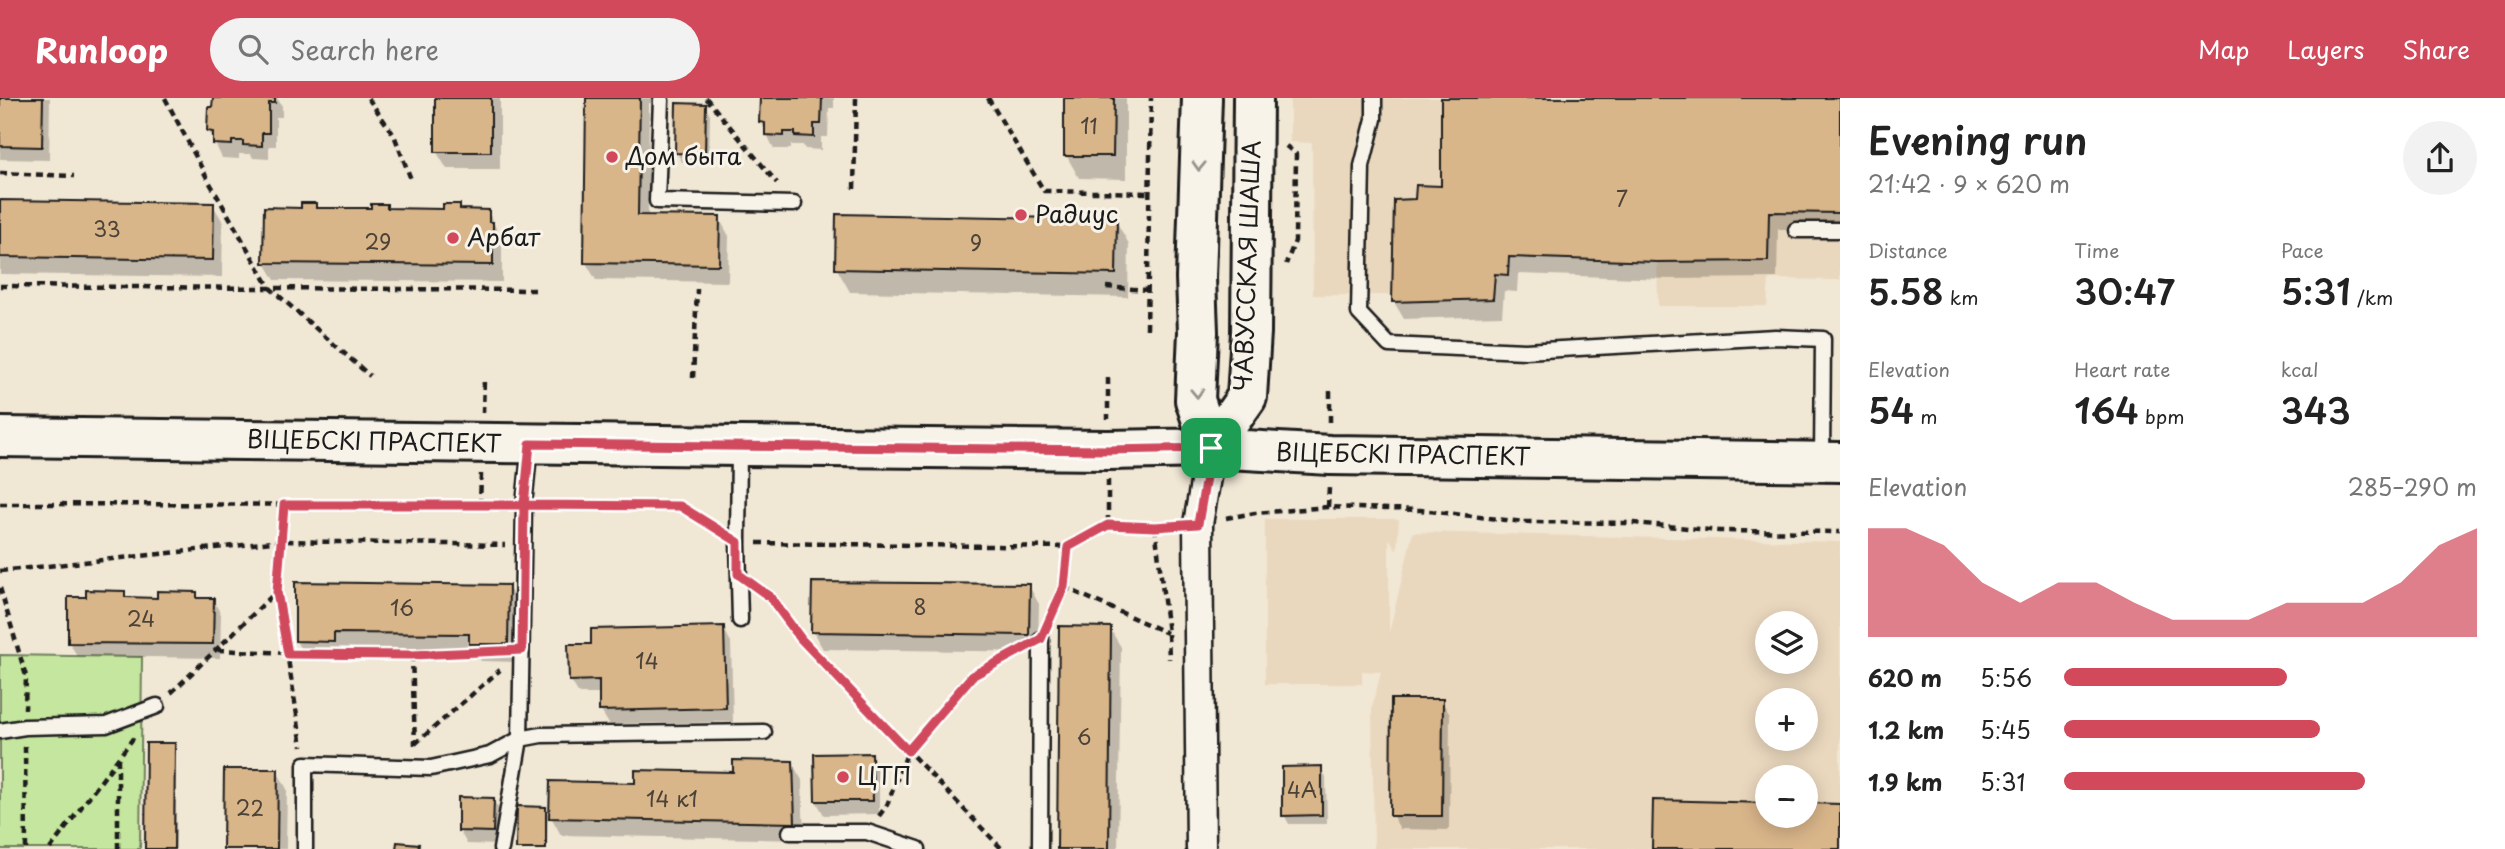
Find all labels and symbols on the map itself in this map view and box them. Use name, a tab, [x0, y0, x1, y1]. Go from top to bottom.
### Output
house number: 11	[1080, 109, 1098, 141]
place label: Дом быта	[625, 137, 742, 173]
street label: ЧАВУССКАЯ ШАША	[1224, 140, 1268, 392]
marker: Дом быта	[604, 149, 620, 165]
one-way arrow	[1192, 161, 1207, 172]
house number: 7	[1616, 182, 1628, 214]
place label: Радиус	[1035, 195, 1118, 231]
marker: Радиус	[1013, 207, 1029, 223]
house number: 33	[93, 212, 121, 244]
place label: Арбат	[467, 218, 541, 254]
house number: 29	[365, 225, 391, 257]
house number: 9	[970, 226, 982, 258]
marker: Арбат	[445, 230, 461, 246]
one-way arrow	[1189, 388, 1204, 399]
pin	[1181, 418, 1241, 478]
street label: ВІЦЕБСКІ ПРАСПЕКТ	[246, 420, 502, 460]
street label: ВІЦЕБСКІ ПРАСПЕКТ	[1275, 433, 1531, 473]
house number: 8	[913, 590, 927, 622]
house number: 16	[390, 591, 414, 623]
house number: 24	[127, 602, 155, 634]
house number: 14	[635, 644, 659, 676]
house number: 6	[1077, 720, 1091, 752]
place label: ЦТП	[857, 757, 912, 793]
marker: ЦТП	[835, 769, 851, 785]
house number: 4А	[1287, 773, 1317, 805]
house number: 14 к1	[646, 782, 698, 814]
house number: 22	[236, 791, 264, 823]

